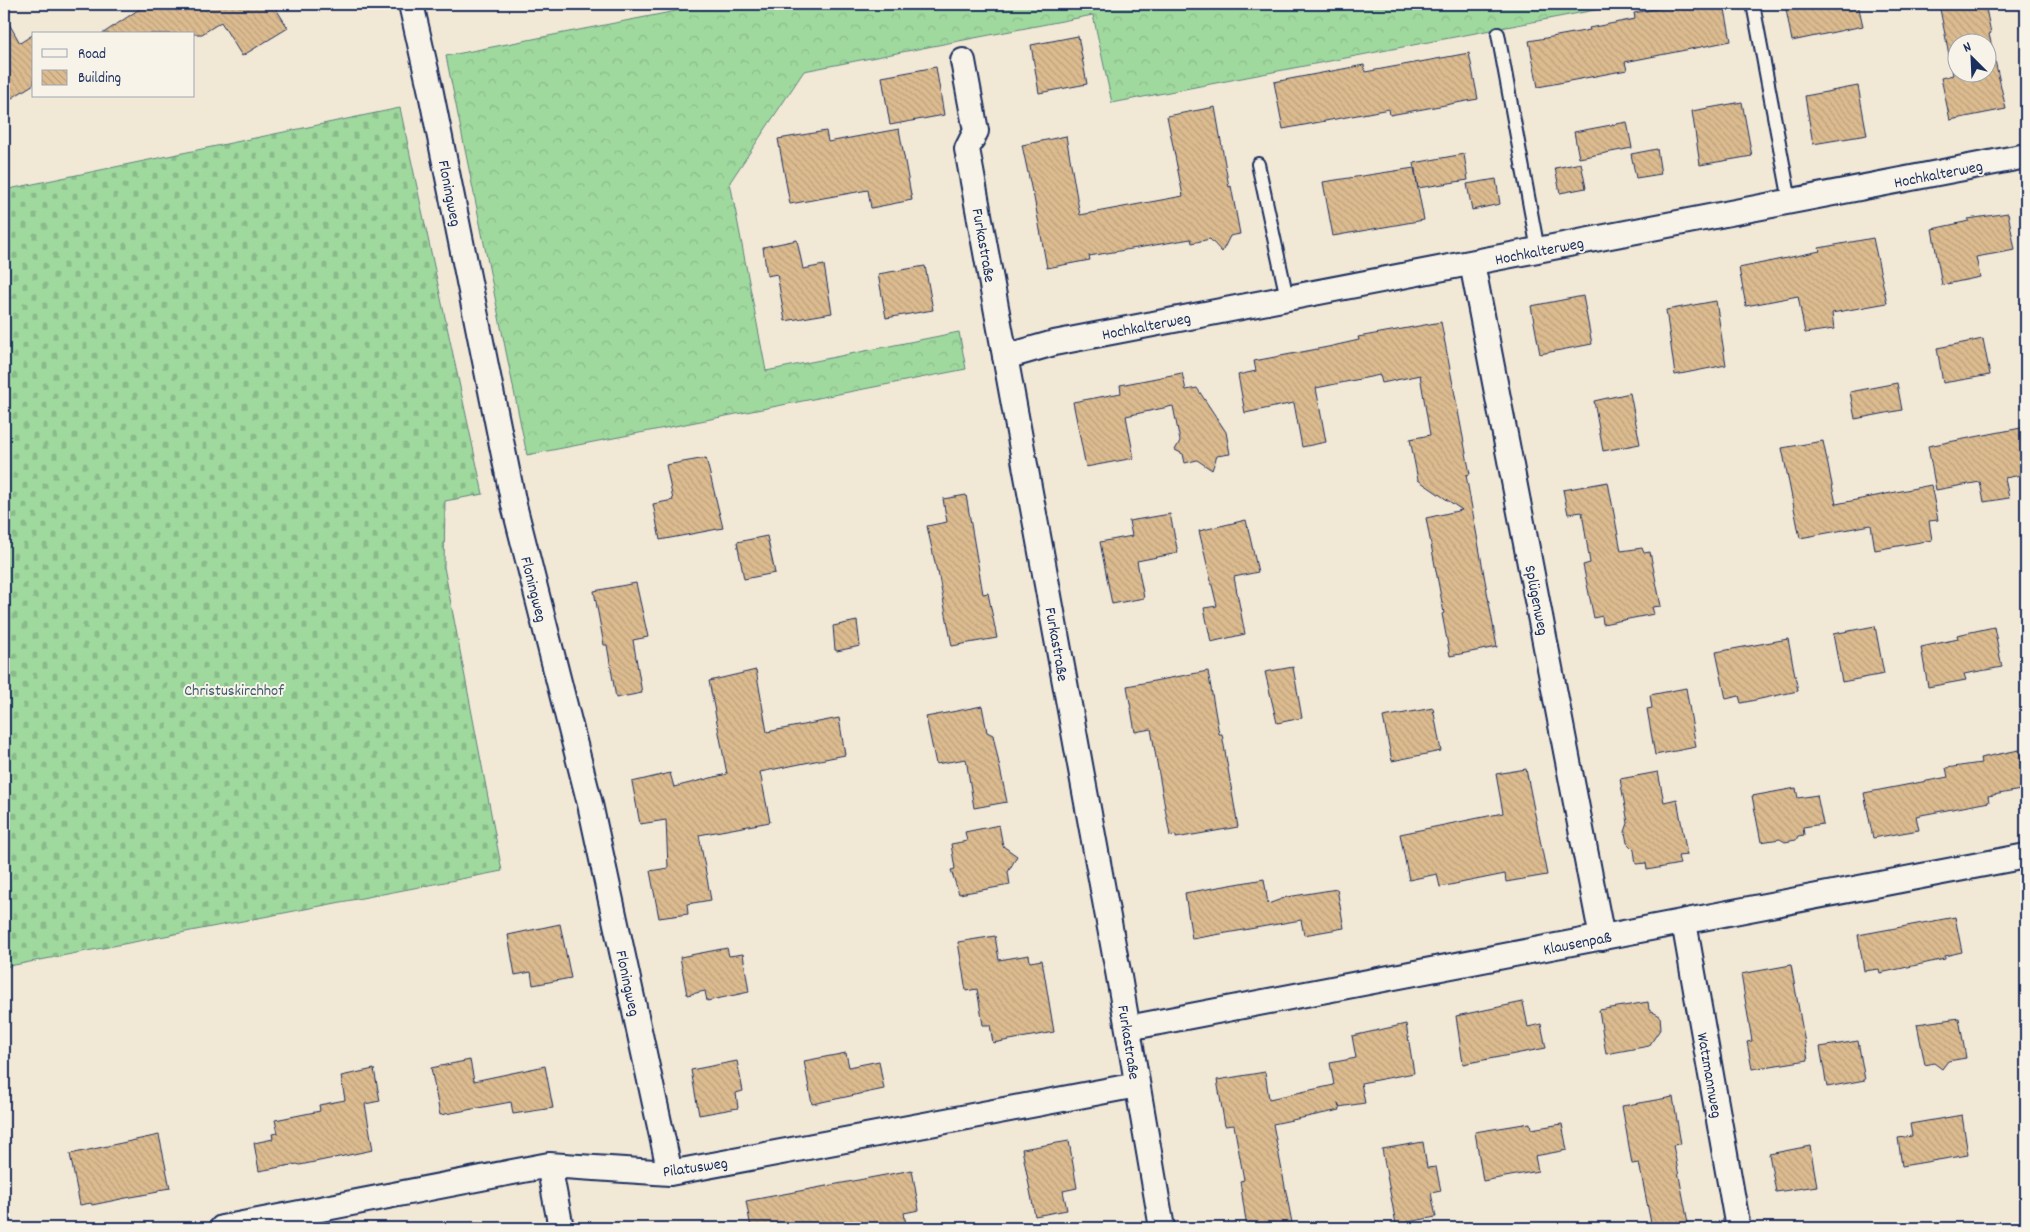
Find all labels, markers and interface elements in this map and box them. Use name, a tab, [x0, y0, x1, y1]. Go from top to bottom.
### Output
legend	[32, 32, 195, 98]
north arrow	[1948, 32, 1998, 82]
text: N	[1960, 37, 1975, 58]
text: Road	[78, 44, 106, 66]
text: Building	[78, 68, 121, 90]
street label: Hochkalterweg	[1892, 156, 1985, 195]
street label: Floningweg	[431, 158, 466, 229]
street label: Furkastraße	[965, 207, 1000, 284]
street label: Hochkalterweg	[1493, 233, 1586, 272]
street label: Hochkalterweg	[1100, 308, 1193, 347]
street label: Floningweg	[513, 554, 552, 625]
street label: Splügenweg	[1517, 563, 1554, 637]
street label: Furkastraße	[1038, 606, 1073, 683]
park label: Christuskirchhof	[184, 680, 284, 703]
street label: Klausenpaß	[1541, 926, 1614, 962]
street label: Floningweg	[608, 948, 645, 1019]
street label: Furkastraße	[1110, 1004, 1145, 1081]
street label: Watzmannweg	[1690, 1031, 1727, 1120]
street label: Pilatusweg	[661, 1153, 729, 1184]

